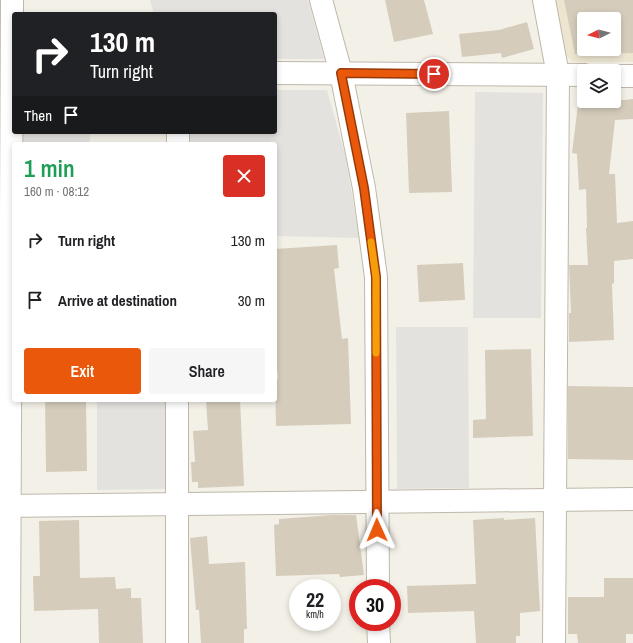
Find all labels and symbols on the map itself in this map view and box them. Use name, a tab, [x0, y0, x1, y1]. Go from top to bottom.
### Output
north arrow	[577, 12, 621, 56]
pin	[417, 57, 451, 91]
position arrow	[356, 509, 398, 551]
speed limit sign: 30	[349, 579, 401, 631]

